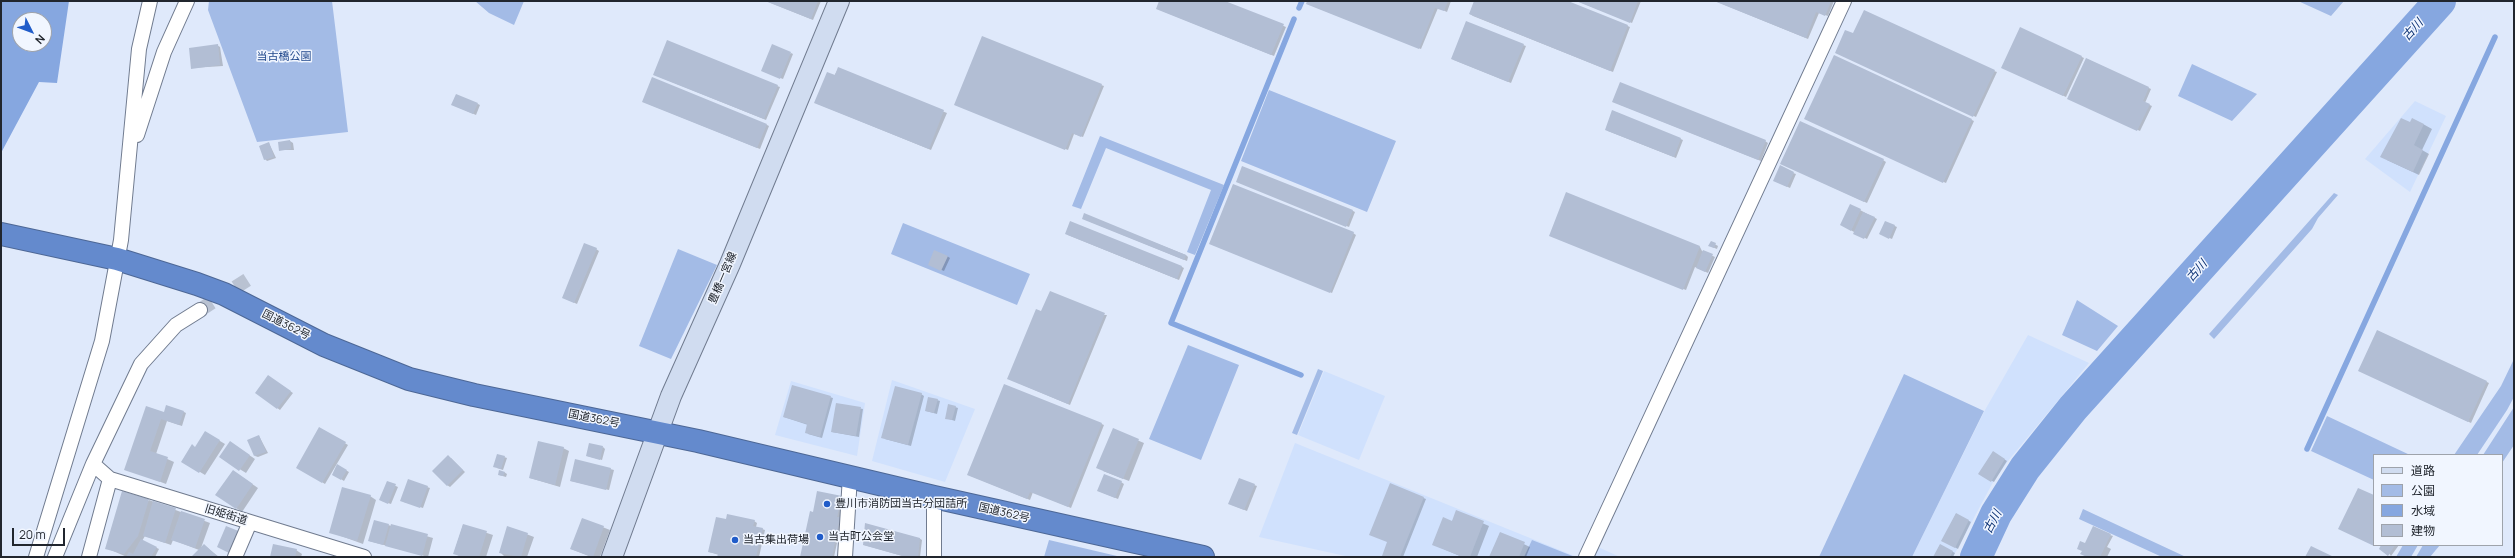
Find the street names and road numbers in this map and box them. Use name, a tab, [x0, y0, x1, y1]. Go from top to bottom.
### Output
street label: 豊橋一宮線	[706, 250, 740, 306]
street label: 国道362号	[260, 307, 312, 343]
street label: 国道362号	[567, 408, 621, 430]
street label: 国道362号	[977, 501, 1031, 525]
street label: 旧姫街道	[203, 502, 249, 528]

